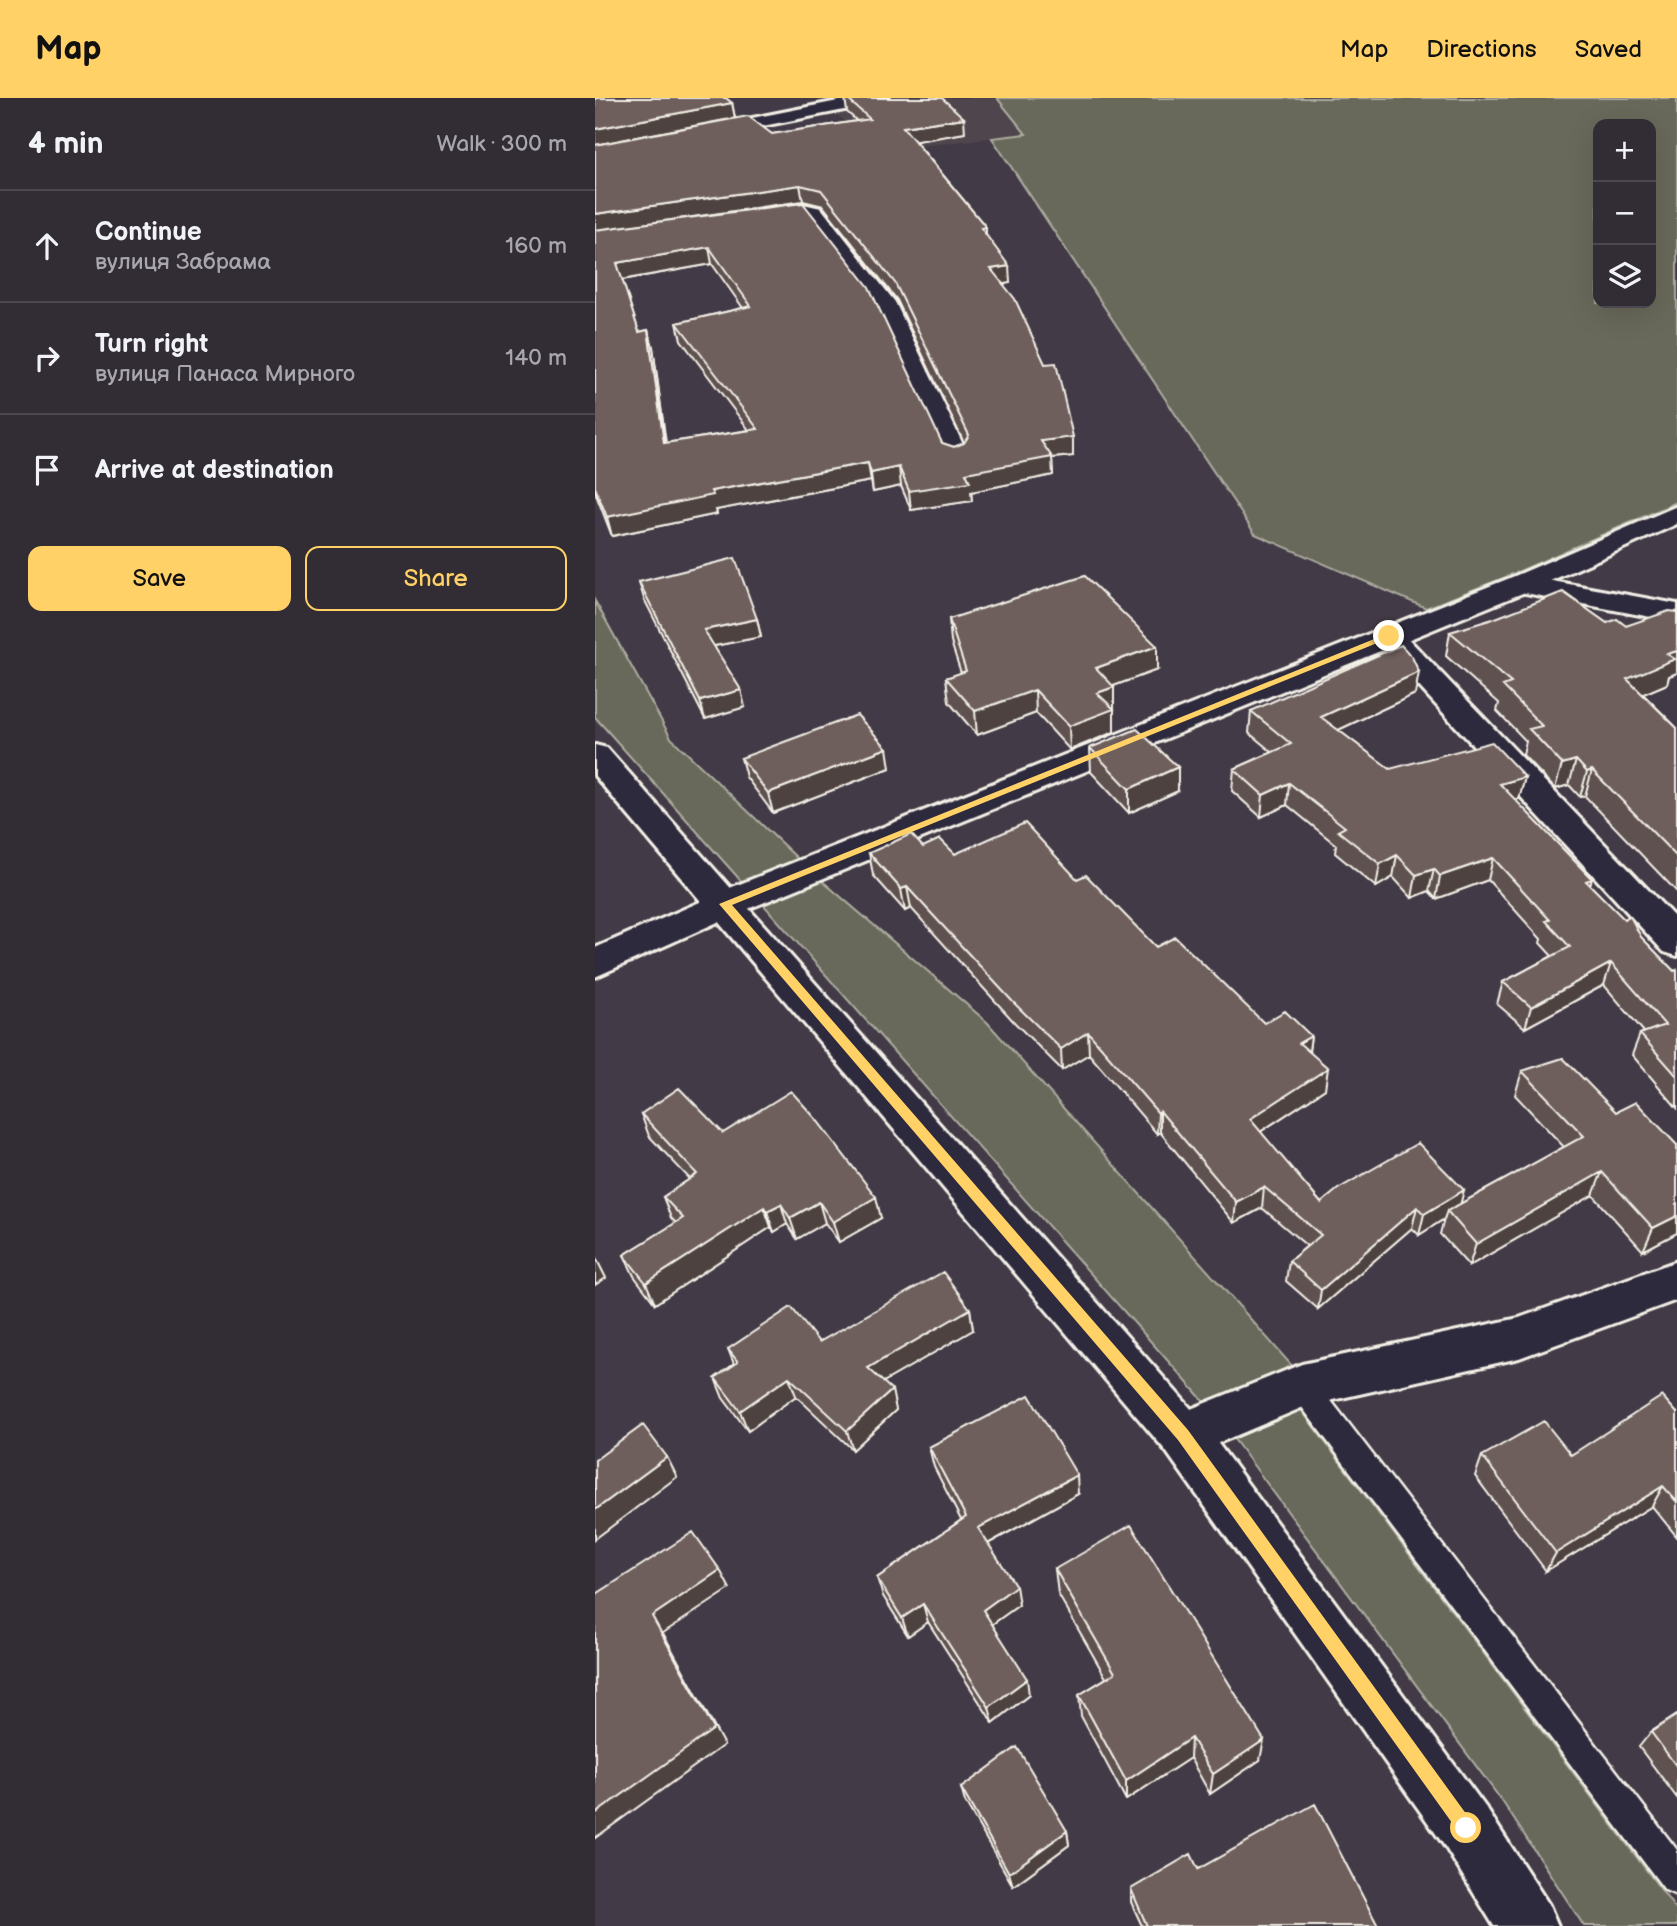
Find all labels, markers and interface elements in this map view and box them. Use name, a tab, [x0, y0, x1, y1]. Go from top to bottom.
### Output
text: Map	[35, 29, 101, 69]
text: Map	[1340, 35, 1388, 64]
text: Directions	[1426, 35, 1537, 64]
text: Saved	[1575, 35, 1642, 64]
map controls	[1593, 119, 1656, 308]
button: +	[1593, 119, 1656, 182]
text: 4 min	[28, 126, 103, 162]
text: Walk · 300 m	[436, 130, 567, 158]
button: −	[1593, 182, 1656, 245]
text: Continue	[95, 217, 202, 248]
icon: ahead	[28, 227, 66, 265]
text: 160 m	[505, 232, 567, 260]
button: layers	[1593, 245, 1656, 308]
text: вулиця Забрама	[95, 248, 271, 276]
text: Turn right	[95, 329, 208, 360]
icon: right	[28, 339, 66, 377]
text: 140 m	[505, 344, 567, 372]
text: вулиця Панаса Мирного	[95, 360, 355, 388]
icon: arrive	[28, 451, 66, 489]
text: Arrive at destination	[95, 455, 334, 486]
button: Save	[28, 546, 291, 611]
button: Share	[305, 546, 567, 611]
route end	[1373, 620, 1404, 651]
route start	[1450, 1812, 1481, 1843]

